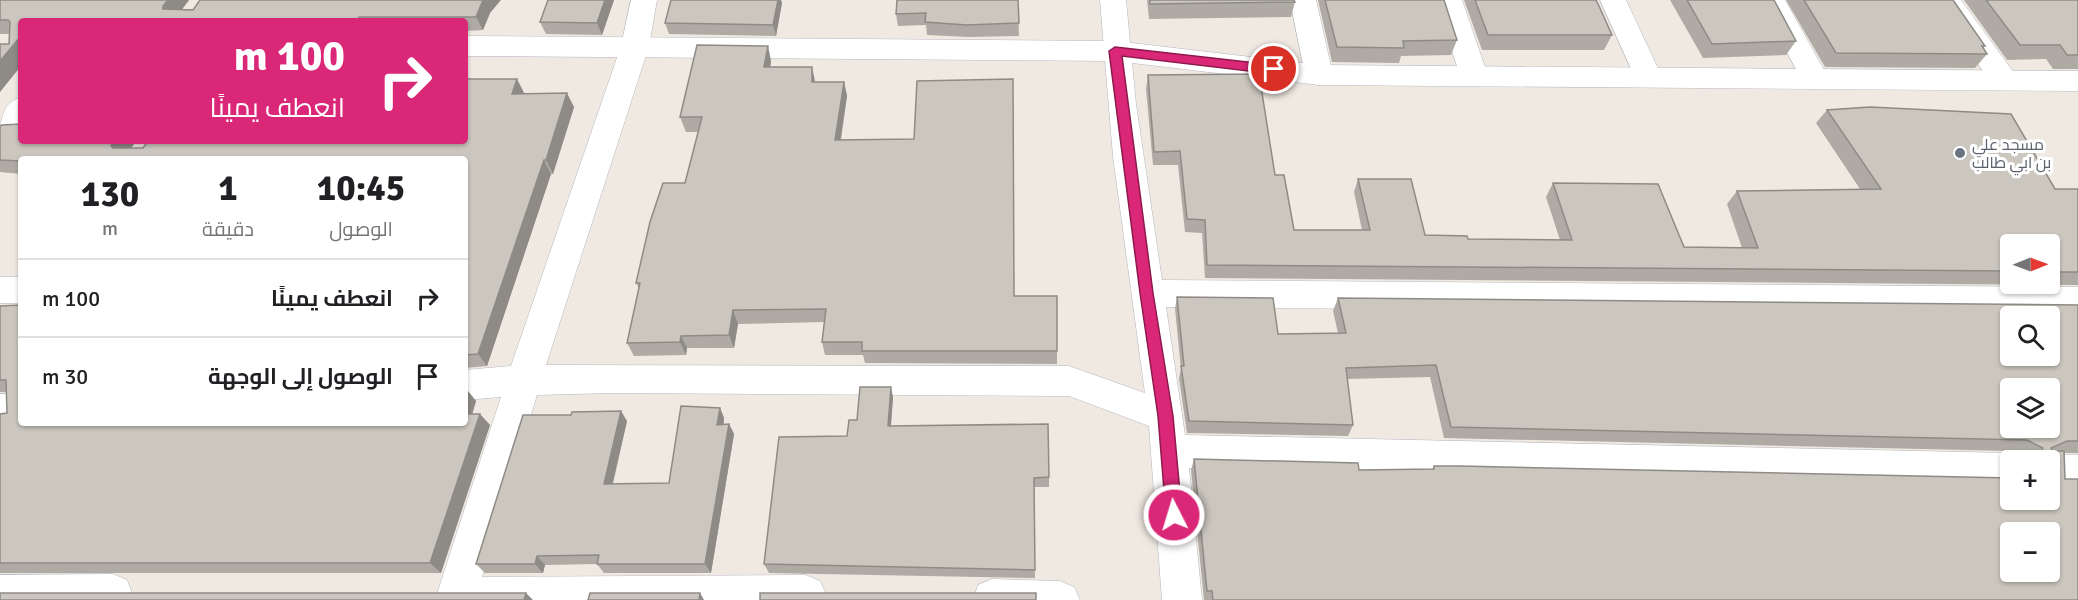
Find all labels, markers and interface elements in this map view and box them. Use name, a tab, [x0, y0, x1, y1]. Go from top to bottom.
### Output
text: 100 m	[234, 31, 345, 82]
icon: right	[366, 42, 444, 120]
pin	[1248, 43, 1299, 94]
icon: arrive	[1257, 52, 1290, 85]
text: انعطف يمينًا	[209, 92, 345, 125]
place label: مسجد علي بن ابي طالب	[1972, 135, 2051, 176]
marker: مسجد علي بن ابي طالب	[1953, 146, 1967, 160]
text: 1	[218, 166, 238, 211]
text: 10:45	[317, 166, 405, 211]
text: 130	[81, 172, 139, 217]
text: m	[102, 216, 118, 241]
text: دقيقة	[202, 217, 254, 242]
text: الوصول	[329, 217, 393, 242]
north arrow	[2000, 234, 2060, 294]
map controls	[2000, 234, 2060, 582]
icon: right	[411, 282, 444, 315]
text: 100 m	[42, 285, 100, 312]
text: انعطف يمينًا	[271, 285, 393, 312]
button: search	[2000, 306, 2060, 366]
icon: arrive	[411, 360, 444, 393]
text: 30 m	[42, 363, 88, 390]
text: الوصول إلى الوجهة	[208, 363, 393, 390]
button: layers	[2000, 378, 2060, 438]
button: +	[2000, 450, 2060, 510]
position arrow	[1142, 483, 1206, 547]
button: −	[2000, 522, 2060, 582]

